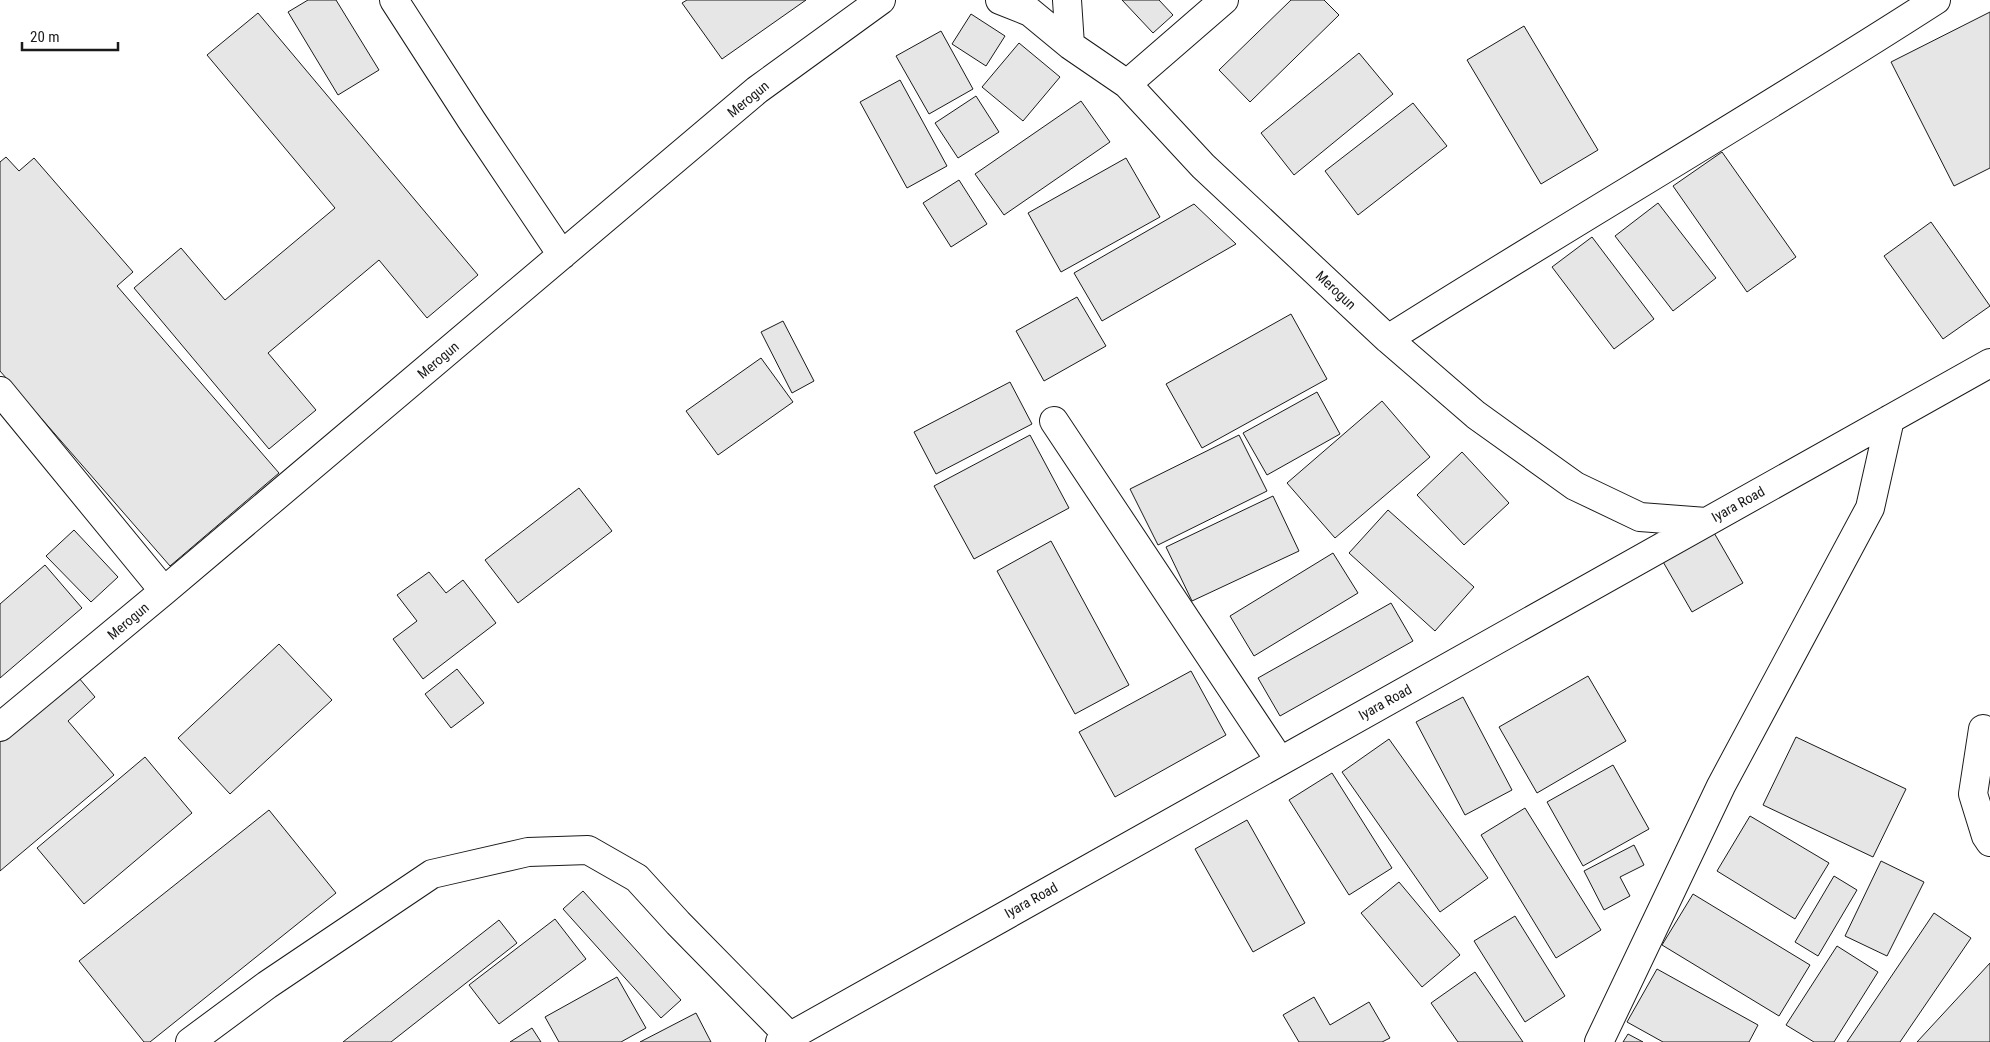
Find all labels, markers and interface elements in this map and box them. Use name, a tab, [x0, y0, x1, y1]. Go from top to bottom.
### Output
scale bar	[22, 20, 119, 52]
text: 20 m	[30, 28, 60, 46]
street label: Merogun	[724, 77, 772, 121]
street label: Merogun	[1313, 268, 1359, 312]
street label: Merogun	[414, 338, 462, 382]
street label: Iyara Road	[1709, 483, 1767, 525]
street label: Merogun	[104, 599, 152, 643]
street label: Iyara Road	[1356, 681, 1414, 723]
street label: Iyara Road	[1002, 879, 1060, 921]

